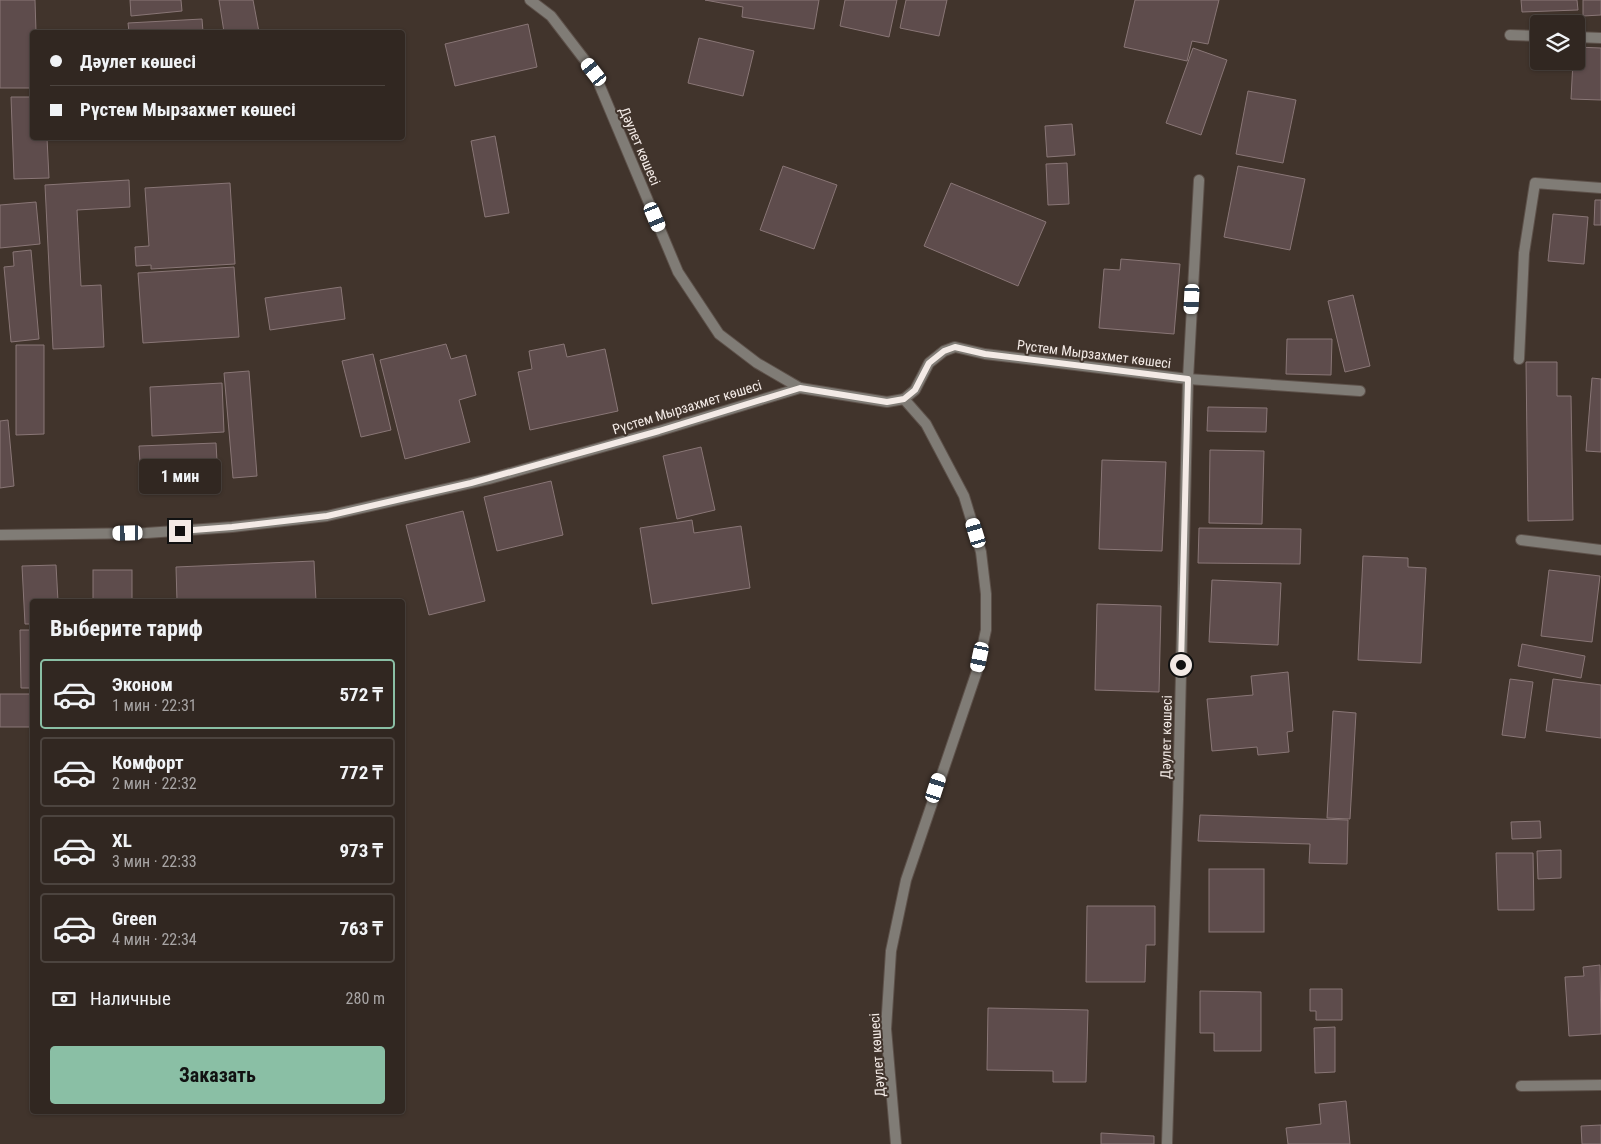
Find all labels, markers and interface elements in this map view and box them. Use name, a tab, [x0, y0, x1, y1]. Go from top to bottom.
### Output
map controls	[1530, 15, 1585, 70]
button: layers	[1530, 15, 1585, 70]
text: Дәулет көшесі	[80, 50, 196, 73]
car	[578, 56, 609, 88]
text: Рүстем Мырзахмет көшесі	[80, 98, 296, 121]
street label: Дәулет көшесі	[616, 104, 664, 188]
car	[642, 200, 667, 234]
car	[1183, 284, 1200, 314]
street label: Рүстем Мырзахмет көшесі	[1016, 337, 1172, 371]
street label: Рүстем Мырзахмет көшесі	[610, 377, 764, 437]
callout: 1 мин	[139, 458, 221, 494]
text: 1 мин	[161, 467, 199, 486]
car	[964, 516, 987, 550]
route end	[169, 520, 191, 542]
car	[112, 525, 143, 541]
text: Выберите тариф	[50, 616, 203, 641]
car	[969, 641, 990, 673]
route start	[1170, 654, 1192, 676]
icon: car	[52, 672, 97, 717]
text: Эконом	[112, 673, 173, 696]
text: 572 ₸	[339, 683, 383, 706]
street label: Дәулет көшесі	[1157, 695, 1175, 779]
text: 1 мин · 22:31	[112, 696, 197, 715]
icon: car	[52, 750, 97, 795]
text: Комфорт	[112, 751, 184, 774]
text: 772 ₸	[339, 761, 383, 784]
car	[924, 771, 947, 805]
text: 2 мин · 22:32	[112, 774, 197, 793]
icon: car	[52, 828, 97, 873]
text: XL	[112, 829, 132, 852]
text: 973 ₸	[339, 839, 383, 862]
text: 3 мин · 22:33	[112, 852, 197, 871]
icon: car	[52, 906, 97, 951]
text: Green	[112, 907, 157, 930]
text: 763 ₸	[339, 917, 383, 940]
text: 4 мин · 22:34	[112, 930, 197, 949]
icon: cash	[50, 985, 78, 1013]
text: Наличные	[90, 987, 171, 1010]
text: 280 m	[346, 989, 385, 1008]
street label: Дәулет көшесі	[866, 1013, 888, 1097]
button: Заказать	[50, 1046, 385, 1104]

